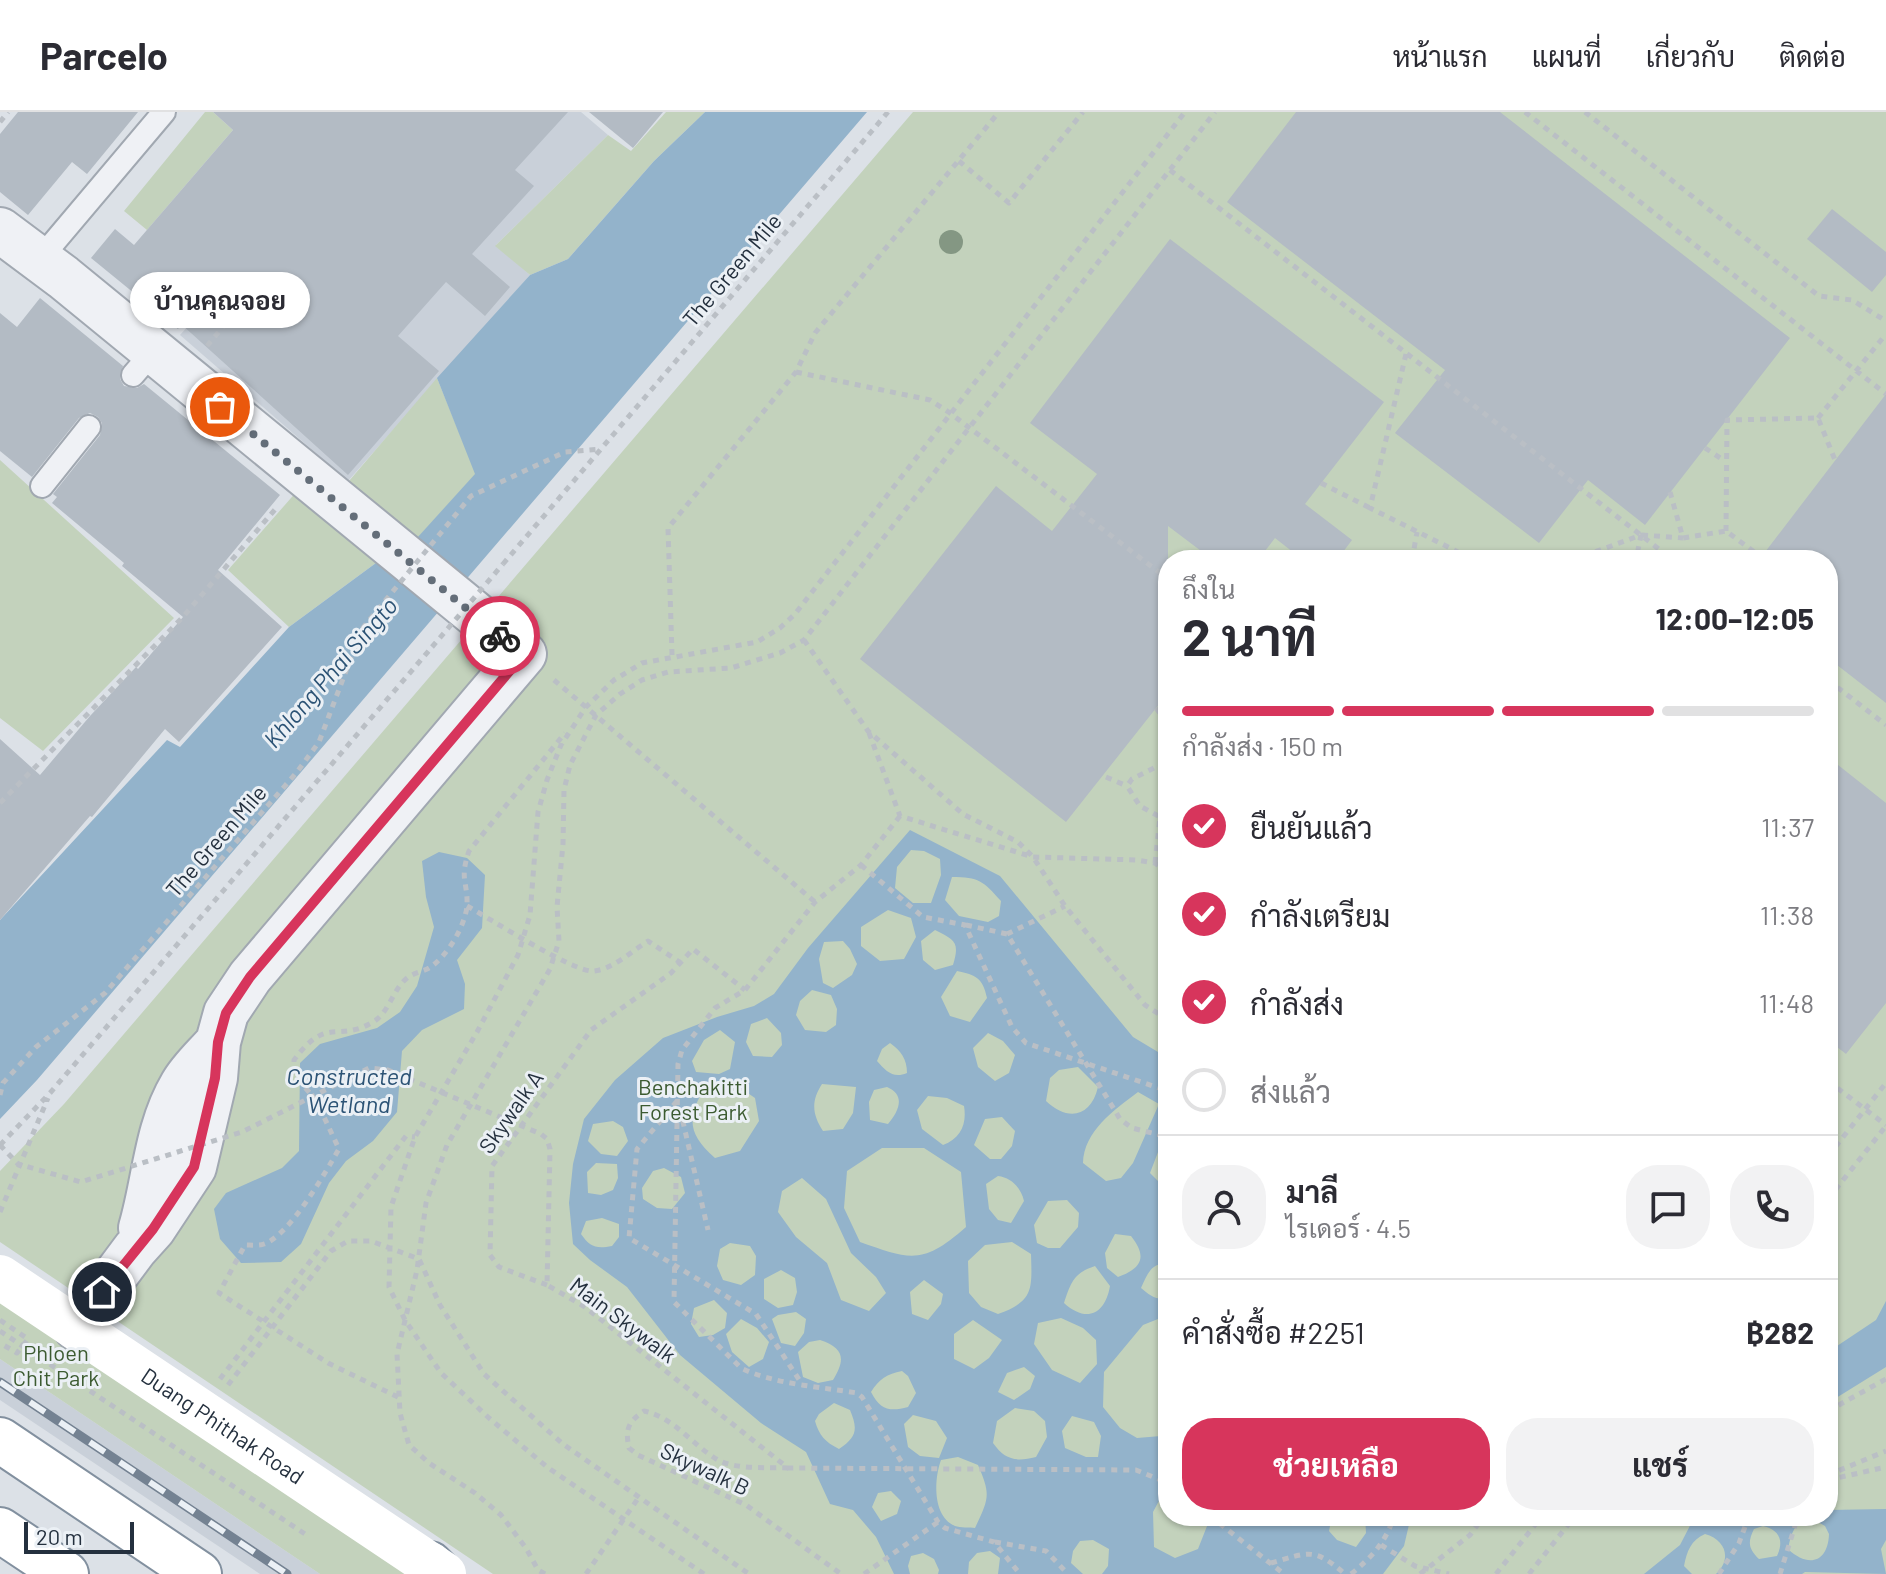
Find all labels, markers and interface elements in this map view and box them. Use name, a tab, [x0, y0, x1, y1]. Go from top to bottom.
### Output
text: Parcelo	[40, 32, 168, 78]
text: หน้าแรก	[1393, 39, 1488, 73]
text: แผนที่	[1532, 39, 1602, 73]
text: เกี่ยวกับ	[1646, 39, 1735, 73]
text: ติดต่อ	[1779, 39, 1846, 73]
street label: The Green Mile	[676, 208, 786, 331]
callout: บ้านคุณจอย	[130, 271, 310, 327]
text: บ้านคุณจอย	[154, 284, 286, 315]
pin	[186, 373, 254, 441]
icon: bag	[198, 385, 242, 429]
text: ถึงใน	[1182, 573, 1235, 604]
water label: Khlong Phai Singto	[257, 591, 403, 753]
courier	[460, 596, 540, 676]
text: 12:00–12:05	[1656, 600, 1814, 636]
text: 2 นาที	[1182, 604, 1317, 666]
icon: bike	[478, 614, 522, 658]
text: กำลังส่ง · 150 m	[1182, 730, 1343, 761]
street label: The Green Mile	[160, 779, 271, 902]
icon: check	[1182, 804, 1226, 848]
text: ยืนยันแล้ว	[1250, 809, 1373, 845]
text: 11:37	[1761, 811, 1814, 842]
icon: check	[1182, 892, 1226, 936]
text: กำลังเตรียม	[1250, 897, 1390, 933]
text: 11:38	[1760, 899, 1814, 930]
icon: check	[1182, 980, 1226, 1024]
text: กำลังส่ง	[1250, 985, 1344, 1021]
text: 11:48	[1759, 987, 1814, 1018]
water label: Constructed Wetland	[286, 1061, 412, 1118]
street label: Skywalk A	[472, 1065, 548, 1158]
park label: Benchakitti Forest Park	[638, 1073, 748, 1124]
text: ส่งแล้ว	[1250, 1073, 1331, 1109]
button: person	[1182, 1165, 1266, 1249]
button: chat	[1626, 1165, 1710, 1249]
button: phone	[1730, 1165, 1814, 1249]
text: มาลี	[1286, 1173, 1338, 1209]
text: ไรเดอร์ · 4.5	[1286, 1212, 1411, 1243]
pin	[68, 1258, 136, 1326]
icon: home	[80, 1270, 124, 1314]
street label: Main Skywalk	[566, 1271, 682, 1367]
text: คำสั่งซื้อ #2251	[1182, 1314, 1365, 1350]
text: ฿282	[1746, 1314, 1814, 1350]
park label: Phloen Chit Park	[13, 1339, 99, 1390]
street label: Duang Phithak Road	[137, 1362, 310, 1489]
button: ช่วยเหลือ	[1182, 1418, 1490, 1510]
button: แชร์	[1506, 1418, 1814, 1510]
street label: Skywalk B	[657, 1436, 754, 1500]
scale bar	[24, 1518, 134, 1554]
text: 20 m	[36, 1523, 83, 1549]

